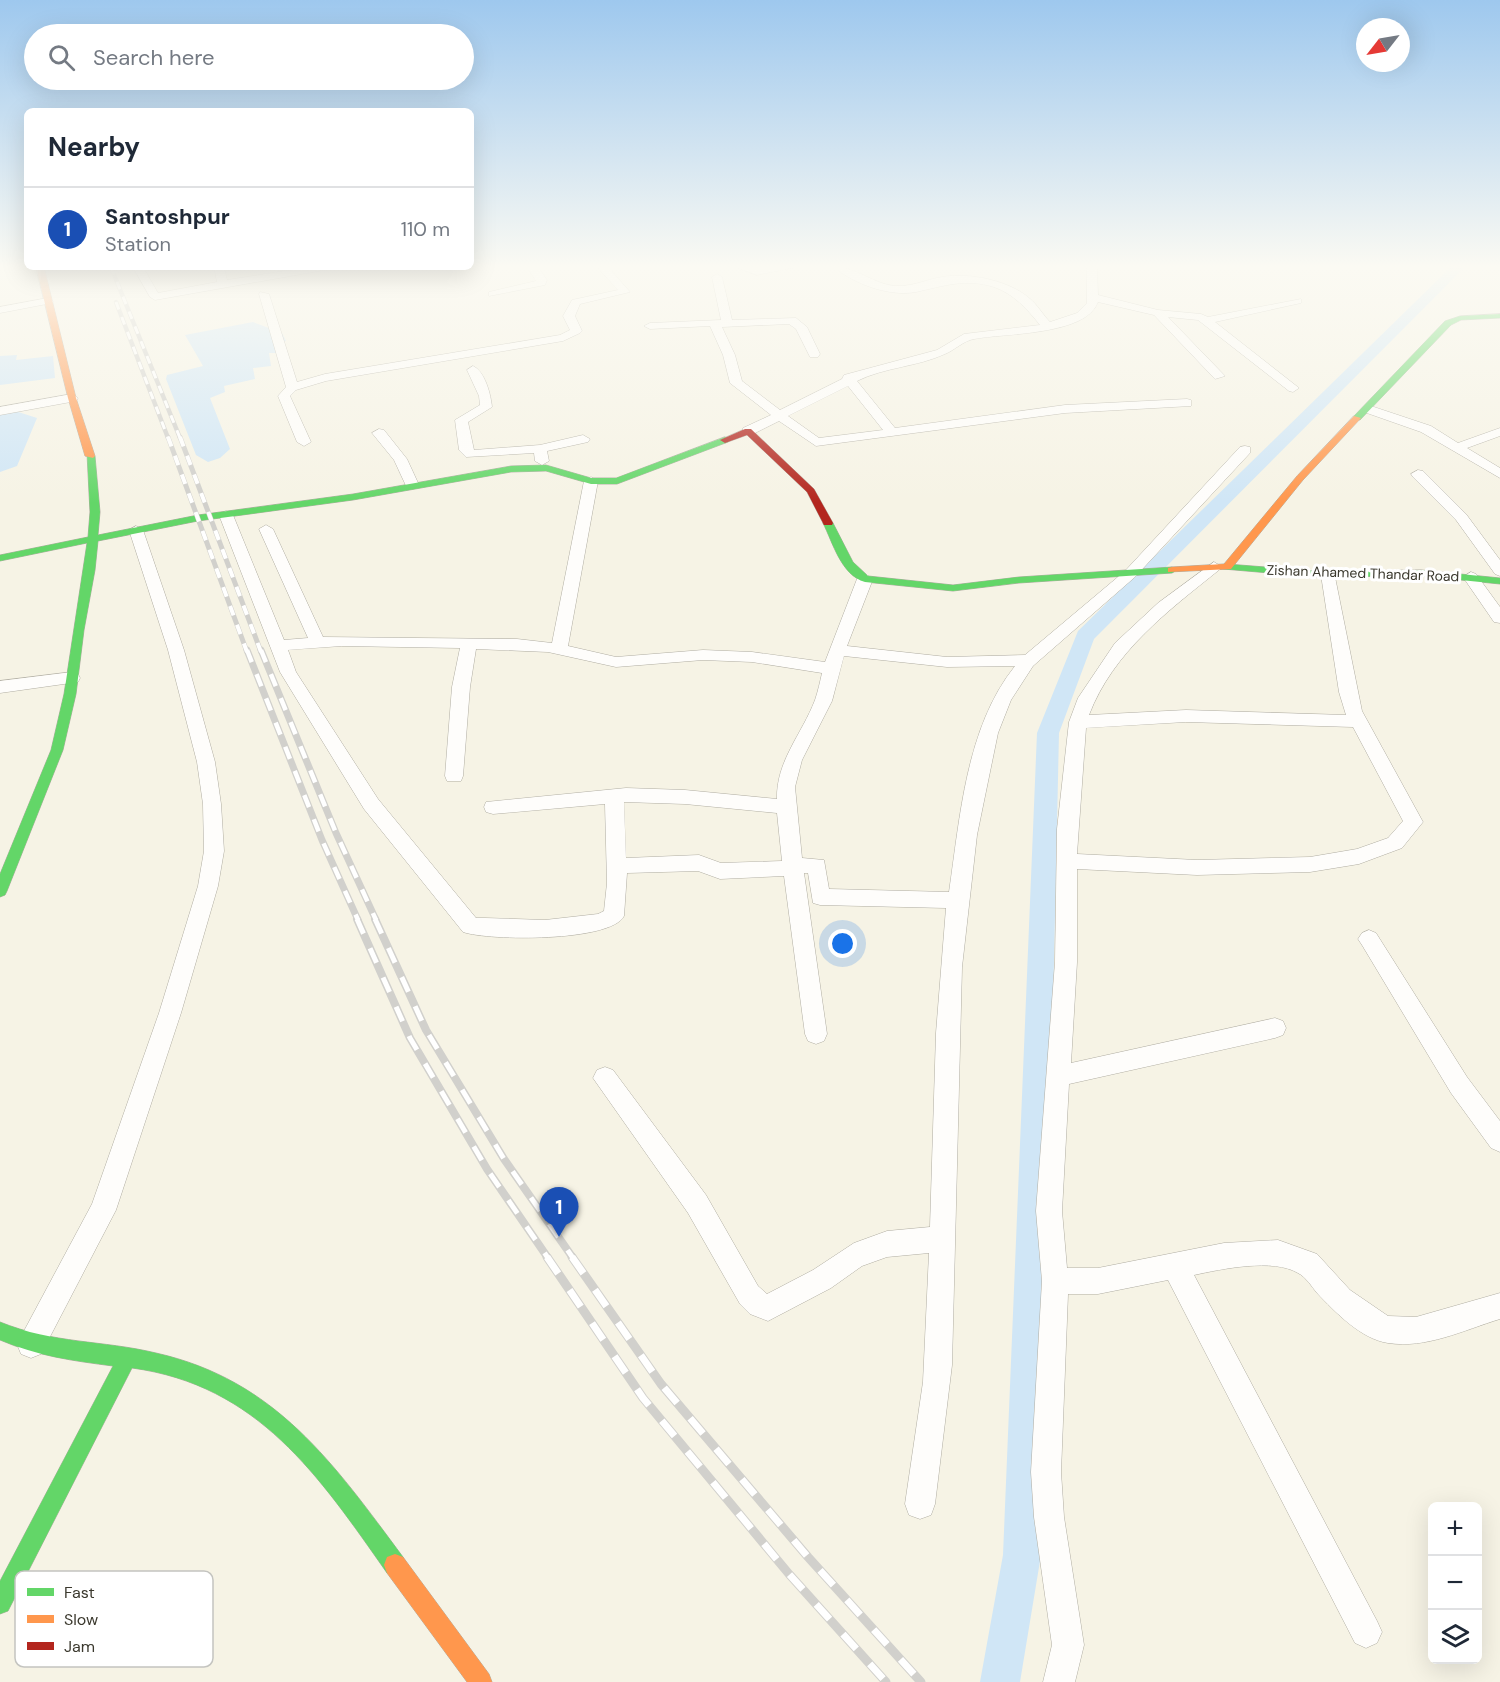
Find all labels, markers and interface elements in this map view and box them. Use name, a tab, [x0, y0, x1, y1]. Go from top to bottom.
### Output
north arrow	[1356, 18, 1410, 72]
search box	[24, 24, 474, 90]
icon: search	[45, 41, 78, 74]
text: Search here	[93, 43, 214, 72]
text: Nearby	[48, 130, 140, 164]
text: Santoshpur	[105, 202, 230, 231]
text: 1	[64, 216, 71, 242]
text: 110 m	[401, 216, 450, 242]
text: Station	[105, 231, 171, 257]
street label: Zishan Ahamed Thandar Road	[1266, 561, 1460, 585]
your location	[828, 929, 857, 958]
pin: 1	[540, 1188, 578, 1237]
map controls	[1428, 1502, 1482, 1664]
button: +	[1428, 1502, 1482, 1556]
button: −	[1428, 1556, 1482, 1610]
legend	[15, 1571, 213, 1667]
text: Fast	[64, 1582, 95, 1603]
text: Slow	[64, 1609, 98, 1630]
button: layers	[1428, 1610, 1482, 1664]
text: Jam	[64, 1636, 95, 1657]

